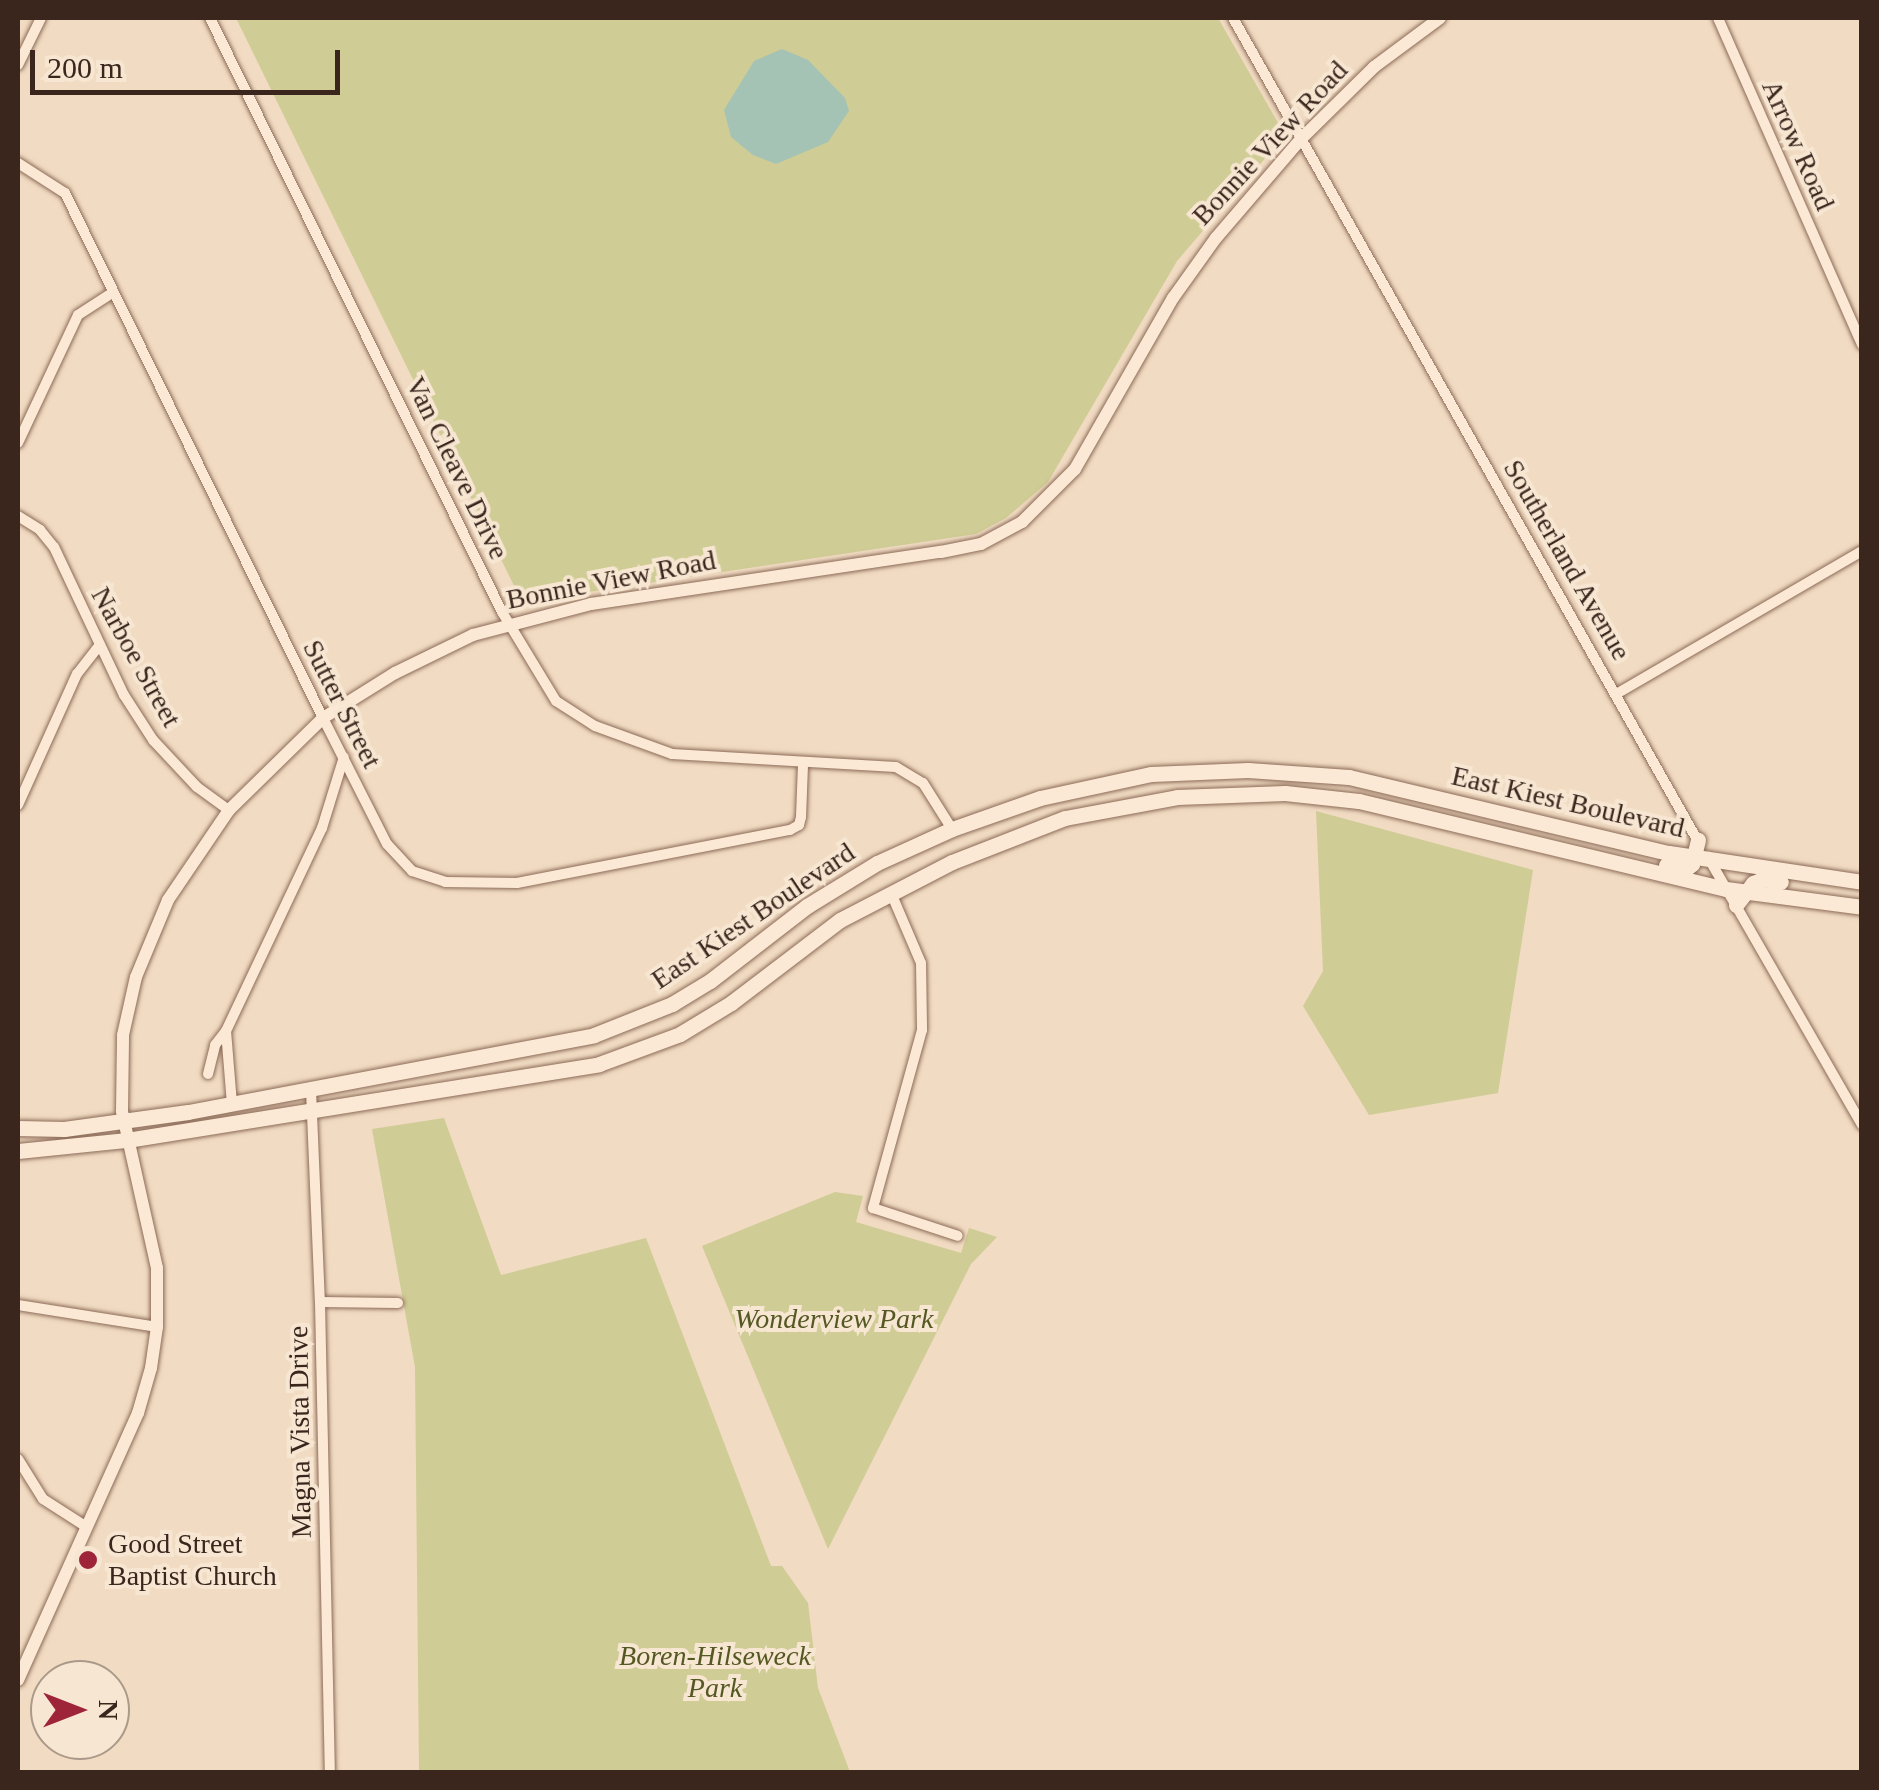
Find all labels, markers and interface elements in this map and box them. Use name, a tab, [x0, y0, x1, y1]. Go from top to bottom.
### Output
scale bar	[35, 30, 345, 92]
text: 200 m	[47, 51, 123, 84]
street label: Bonnie View Road	[1185, 54, 1355, 232]
street label: Arrow Road	[1754, 75, 1842, 215]
street label: Van Cleave Drive	[398, 371, 516, 565]
street label: Southerland Avenue	[1496, 453, 1638, 667]
street label: Bonnie View Road	[503, 543, 719, 617]
street label: Narboe Street	[84, 581, 188, 733]
street label: Sutter Street	[295, 634, 389, 774]
street label: East Kiest Boulevard	[1448, 759, 1688, 845]
street label: East Kiest Boulevard	[645, 836, 861, 996]
park label: Wonderview Park	[735, 1302, 933, 1336]
street label: Magna Vista Drive	[281, 1325, 319, 1539]
place label: Good Street Baptist Church	[108, 1527, 277, 1593]
marker: Good Street Baptist Church	[77, 1549, 99, 1571]
park label: Boren-Hilseweck Park	[619, 1639, 811, 1705]
north arrow	[30, 1660, 130, 1760]
text: N	[93, 1700, 124, 1720]

